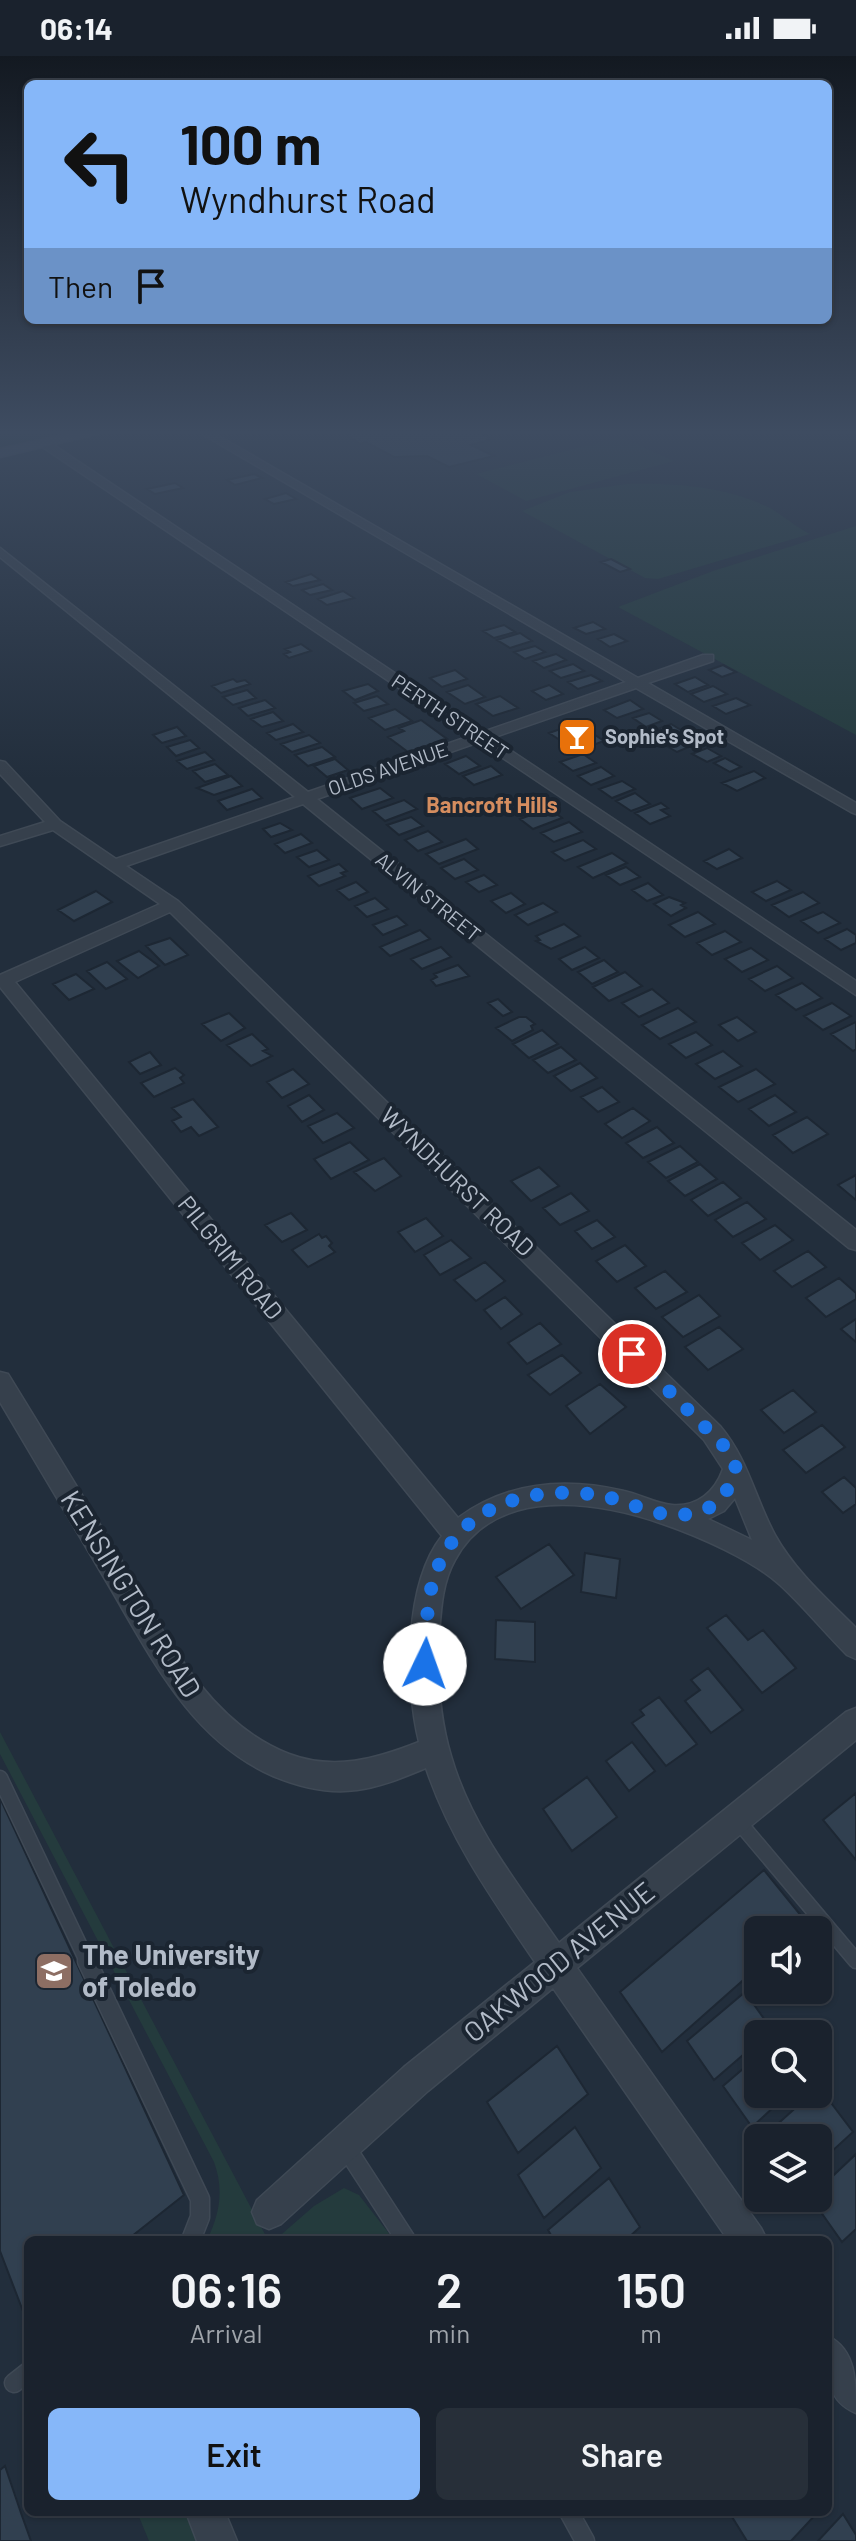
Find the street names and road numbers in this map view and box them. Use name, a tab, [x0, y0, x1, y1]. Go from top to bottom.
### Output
street label: PERTH STREET	[388, 668, 513, 764]
street label: OLDS AVENUE	[325, 736, 451, 800]
street label: ALVIN STREET	[371, 847, 486, 946]
street label: WYNDHURST ROAD	[375, 1100, 541, 1262]
street label: PILGRIM ROAD	[173, 1189, 290, 1325]
street label: KENSINGTON ROAD	[54, 1484, 209, 1703]
street label: OAKWOOD AVENUE	[456, 1874, 661, 2049]

